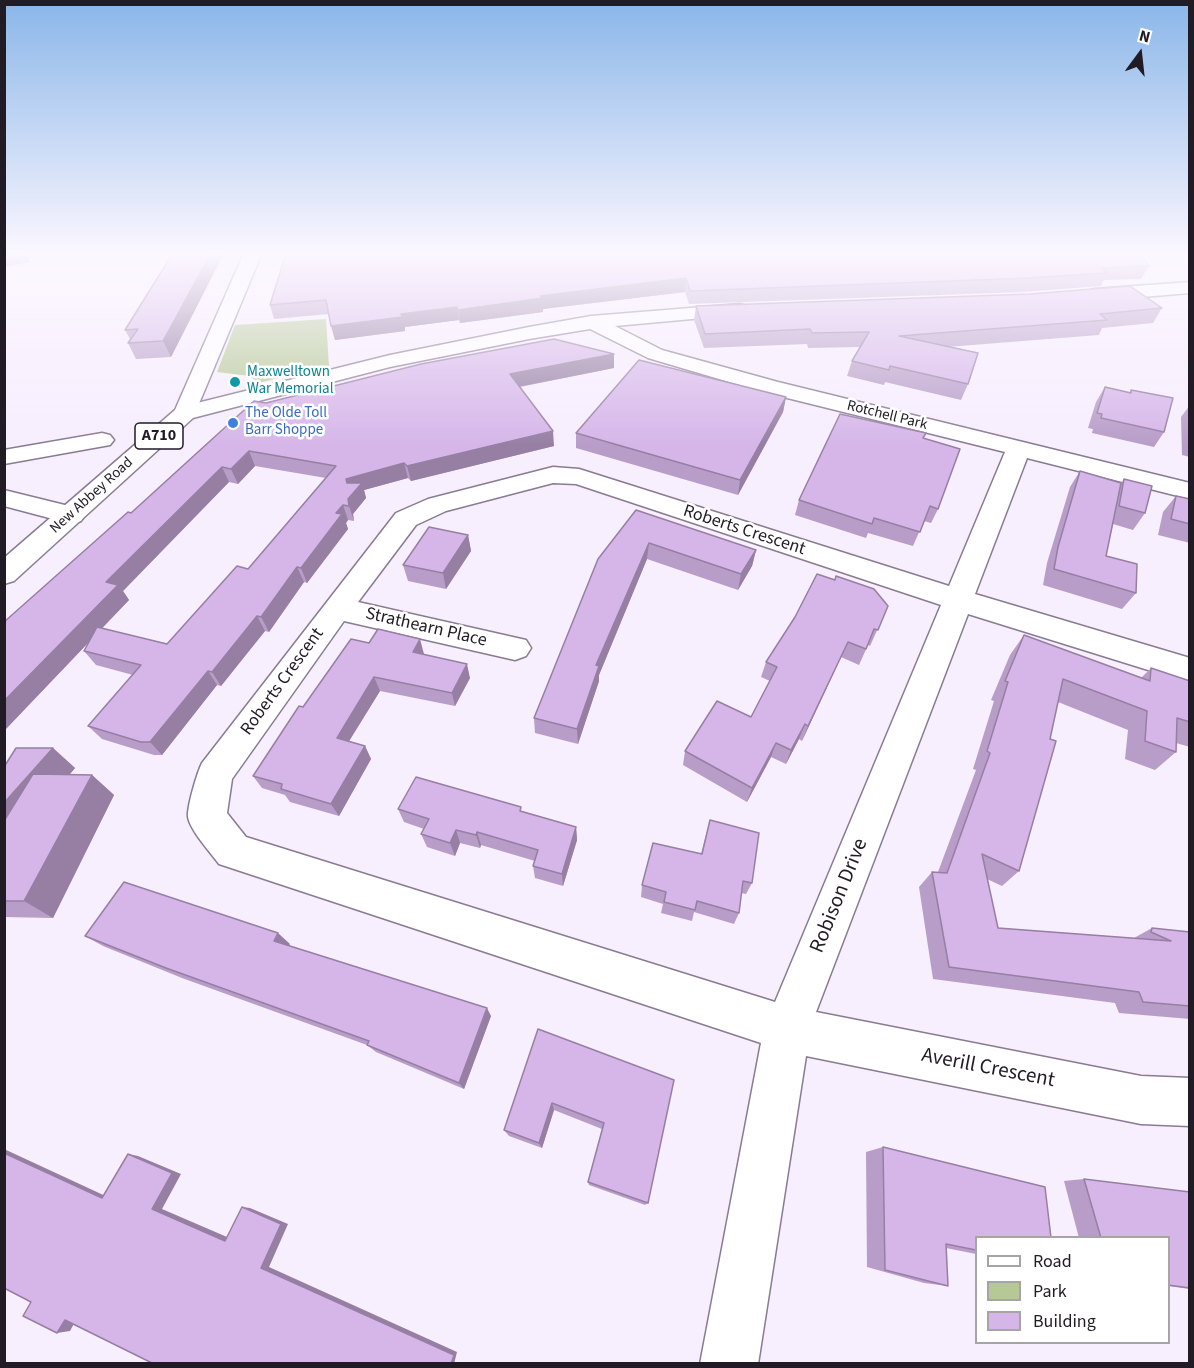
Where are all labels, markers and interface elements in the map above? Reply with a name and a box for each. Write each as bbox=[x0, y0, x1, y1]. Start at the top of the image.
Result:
north arrow bbox=[1110, 24, 1170, 84]
text: N bbox=[1137, 25, 1153, 49]
place label: Maxwelltown War Memorial bbox=[247, 364, 334, 399]
marker: Maxwelltown War Memorial bbox=[228, 375, 242, 389]
street label: Rotchell Park bbox=[845, 397, 929, 435]
place label: The Olde Toll Barr Shoppe bbox=[245, 405, 327, 440]
marker: The Olde Toll Barr Shoppe bbox=[226, 416, 240, 430]
road number: A710 bbox=[135, 423, 183, 449]
street label: New Abbey Road bbox=[47, 454, 137, 538]
street label: Roberts Crescent bbox=[680, 501, 808, 561]
street label: Strathearn Place bbox=[363, 604, 489, 652]
street label: Roberts Crescent bbox=[237, 624, 329, 740]
street label: Robison Drive bbox=[806, 835, 874, 957]
street label: Averill Crescent bbox=[919, 1044, 1057, 1094]
legend bbox=[975, 1236, 1170, 1344]
text: Road bbox=[1033, 1249, 1072, 1274]
text: Park bbox=[1033, 1279, 1067, 1304]
text: Building bbox=[1033, 1309, 1096, 1334]

